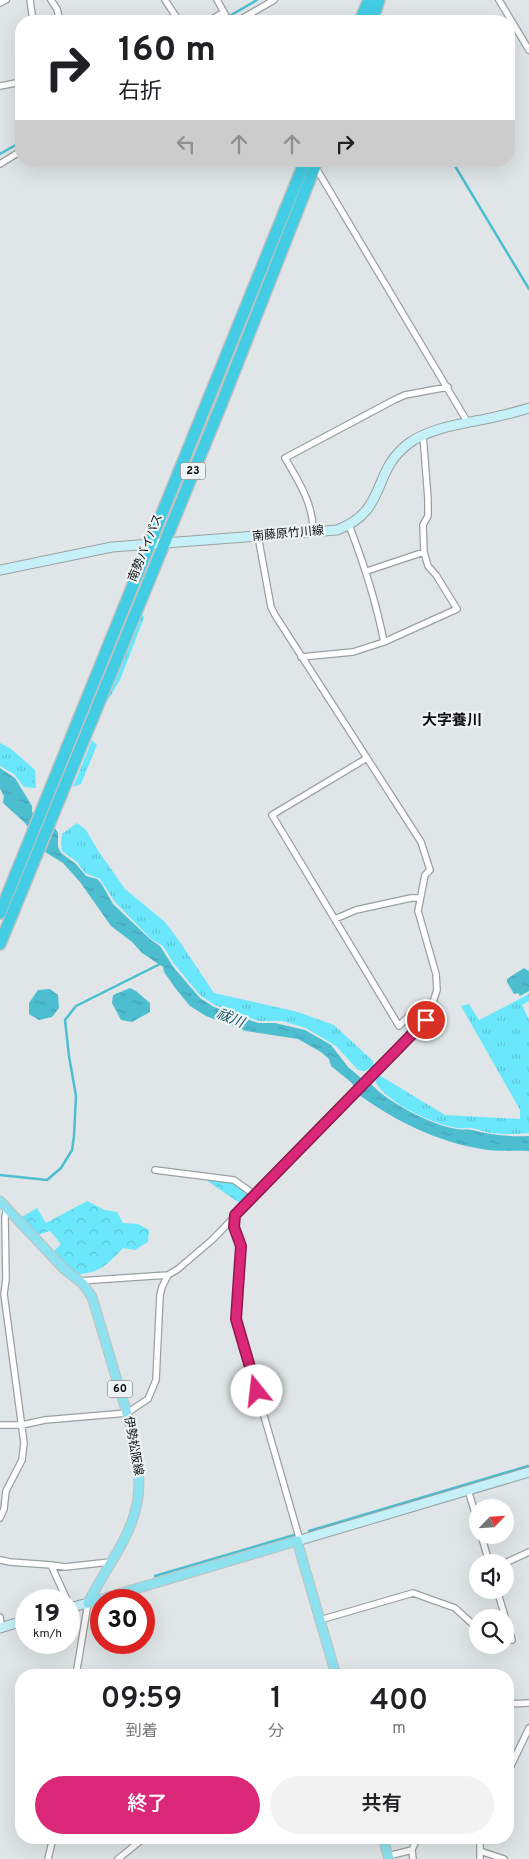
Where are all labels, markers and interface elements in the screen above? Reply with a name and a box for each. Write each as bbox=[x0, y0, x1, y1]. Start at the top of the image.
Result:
text: 160 m bbox=[118, 29, 216, 73]
icon: right bbox=[35, 35, 100, 100]
text: 右折 bbox=[118, 79, 162, 106]
icon: left bbox=[172, 130, 200, 158]
icon: ahead bbox=[225, 130, 253, 158]
icon: ahead bbox=[278, 130, 306, 158]
icon: right bbox=[331, 130, 359, 158]
road number: 23 bbox=[180, 462, 206, 480]
street label: 南勢バイパス bbox=[125, 512, 167, 584]
street label: 南藤原竹川線 bbox=[251, 523, 325, 545]
district label: 大字養川 bbox=[422, 712, 482, 731]
pin bbox=[405, 999, 447, 1041]
water label: 祓川 bbox=[214, 1006, 248, 1033]
icon: arrive bbox=[412, 1006, 440, 1034]
position arrow bbox=[230, 1364, 282, 1416]
road number: 60 bbox=[108, 1380, 132, 1398]
street label: 伊勢松阪線 bbox=[120, 1415, 146, 1477]
north arrow bbox=[469, 1499, 514, 1544]
map controls bbox=[469, 1499, 514, 1654]
button: sound bbox=[469, 1554, 514, 1599]
speed limit sign: 30 bbox=[90, 1589, 155, 1654]
text: 19 bbox=[35, 1599, 60, 1631]
button: search bbox=[469, 1609, 514, 1654]
text: km/h bbox=[33, 1626, 62, 1642]
text: 09:59 bbox=[101, 1681, 182, 1718]
text: 1 bbox=[270, 1681, 282, 1718]
text: 400 bbox=[370, 1683, 428, 1720]
text: m bbox=[392, 1719, 406, 1739]
text: 到着 bbox=[126, 1722, 158, 1742]
text: 分 bbox=[268, 1722, 284, 1742]
button: 終了 bbox=[35, 1776, 260, 1834]
button: 共有 bbox=[270, 1776, 494, 1834]

